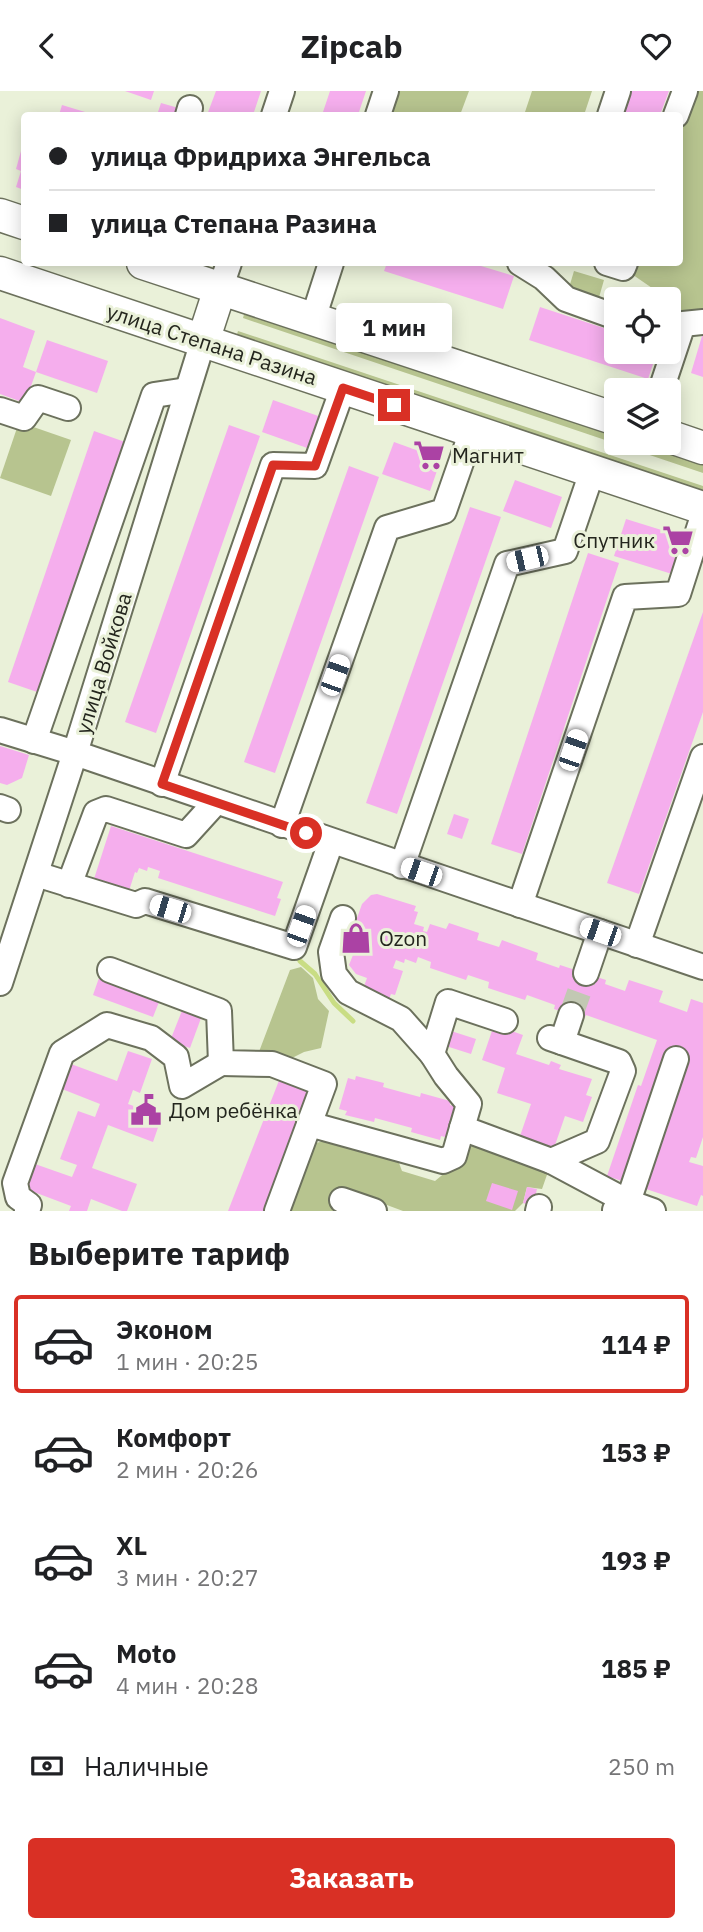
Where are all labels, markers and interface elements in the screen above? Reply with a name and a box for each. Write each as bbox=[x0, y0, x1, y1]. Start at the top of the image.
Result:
text: Zipcab bbox=[300, 25, 403, 67]
icon: back bbox=[28, 27, 66, 65]
icon: heart bbox=[637, 27, 675, 65]
text: улица Фридриха Энгельса bbox=[91, 139, 431, 173]
text: улица Степана Разина bbox=[91, 206, 377, 240]
map controls bbox=[604, 287, 681, 455]
button: locate bbox=[604, 287, 681, 364]
street label: улица Степана Разина bbox=[103, 297, 321, 391]
callout: 1 мин bbox=[336, 303, 452, 353]
text: 1 мин bbox=[362, 312, 426, 342]
button: layers bbox=[604, 378, 681, 455]
route end bbox=[378, 389, 410, 421]
supermarket icon: Магнит bbox=[412, 438, 446, 472]
place label: Магнит bbox=[452, 441, 524, 469]
supermarket icon: Спутник bbox=[661, 523, 695, 557]
place label: Спутник bbox=[573, 526, 655, 554]
car bbox=[505, 544, 550, 574]
street label: улица Войкова bbox=[68, 589, 138, 737]
car bbox=[318, 652, 353, 698]
car bbox=[557, 727, 590, 773]
route start bbox=[290, 817, 322, 849]
car bbox=[398, 855, 445, 889]
car bbox=[147, 893, 194, 925]
car bbox=[284, 903, 319, 949]
car bbox=[577, 915, 624, 949]
shop icon: Ozon bbox=[339, 921, 373, 955]
place label: Ozon bbox=[379, 924, 427, 952]
public building icon: Дом ребёнка bbox=[129, 1093, 163, 1127]
place label: Дом ребёнка bbox=[169, 1096, 298, 1124]
text: Выберите тариф bbox=[28, 1232, 290, 1274]
text: Эконом bbox=[116, 1312, 213, 1346]
icon: car bbox=[32, 1313, 95, 1376]
text: 114 ₽ bbox=[601, 1327, 671, 1361]
text: 1 мин · 20:25 bbox=[116, 1346, 259, 1376]
text: Комфорт bbox=[116, 1420, 231, 1454]
icon: car bbox=[32, 1421, 95, 1484]
text: 153 ₽ bbox=[601, 1435, 671, 1469]
text: 2 мин · 20:26 bbox=[116, 1454, 259, 1484]
text: XL bbox=[116, 1528, 147, 1562]
icon: car bbox=[32, 1529, 95, 1592]
text: 193 ₽ bbox=[601, 1543, 671, 1577]
text: 3 мин · 20:27 bbox=[116, 1562, 259, 1592]
text: Moto bbox=[116, 1636, 176, 1670]
icon: car bbox=[32, 1637, 95, 1700]
text: 185 ₽ bbox=[601, 1651, 671, 1685]
text: 4 мин · 20:28 bbox=[116, 1670, 259, 1700]
icon: cash bbox=[28, 1747, 66, 1785]
text: Наличные bbox=[84, 1749, 209, 1783]
text: 250 m bbox=[608, 1751, 675, 1781]
button: Заказать bbox=[28, 1838, 675, 1918]

